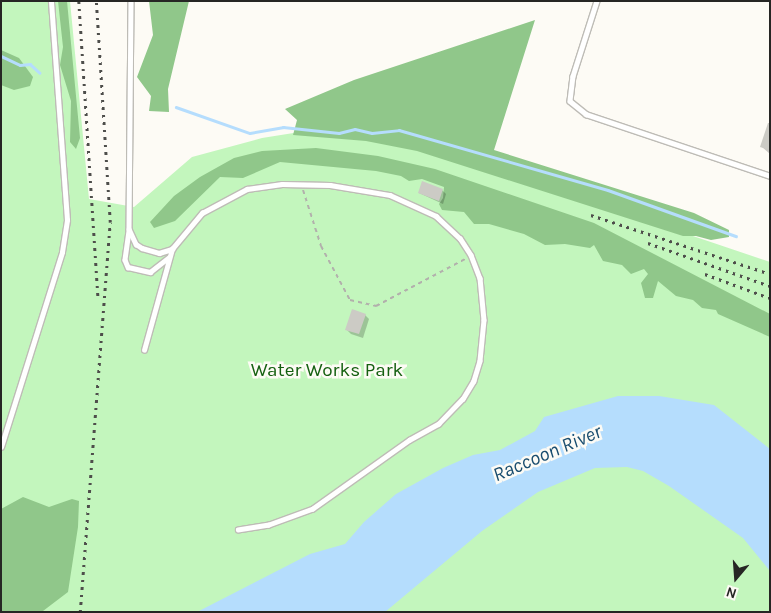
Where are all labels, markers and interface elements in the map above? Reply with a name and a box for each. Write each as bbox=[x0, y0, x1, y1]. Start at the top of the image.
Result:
park label: Water Works Park bbox=[251, 360, 403, 382]
water label: Raccoon River bbox=[489, 419, 605, 487]
north arrow bbox=[711, 553, 761, 603]
text: N bbox=[724, 583, 739, 602]

